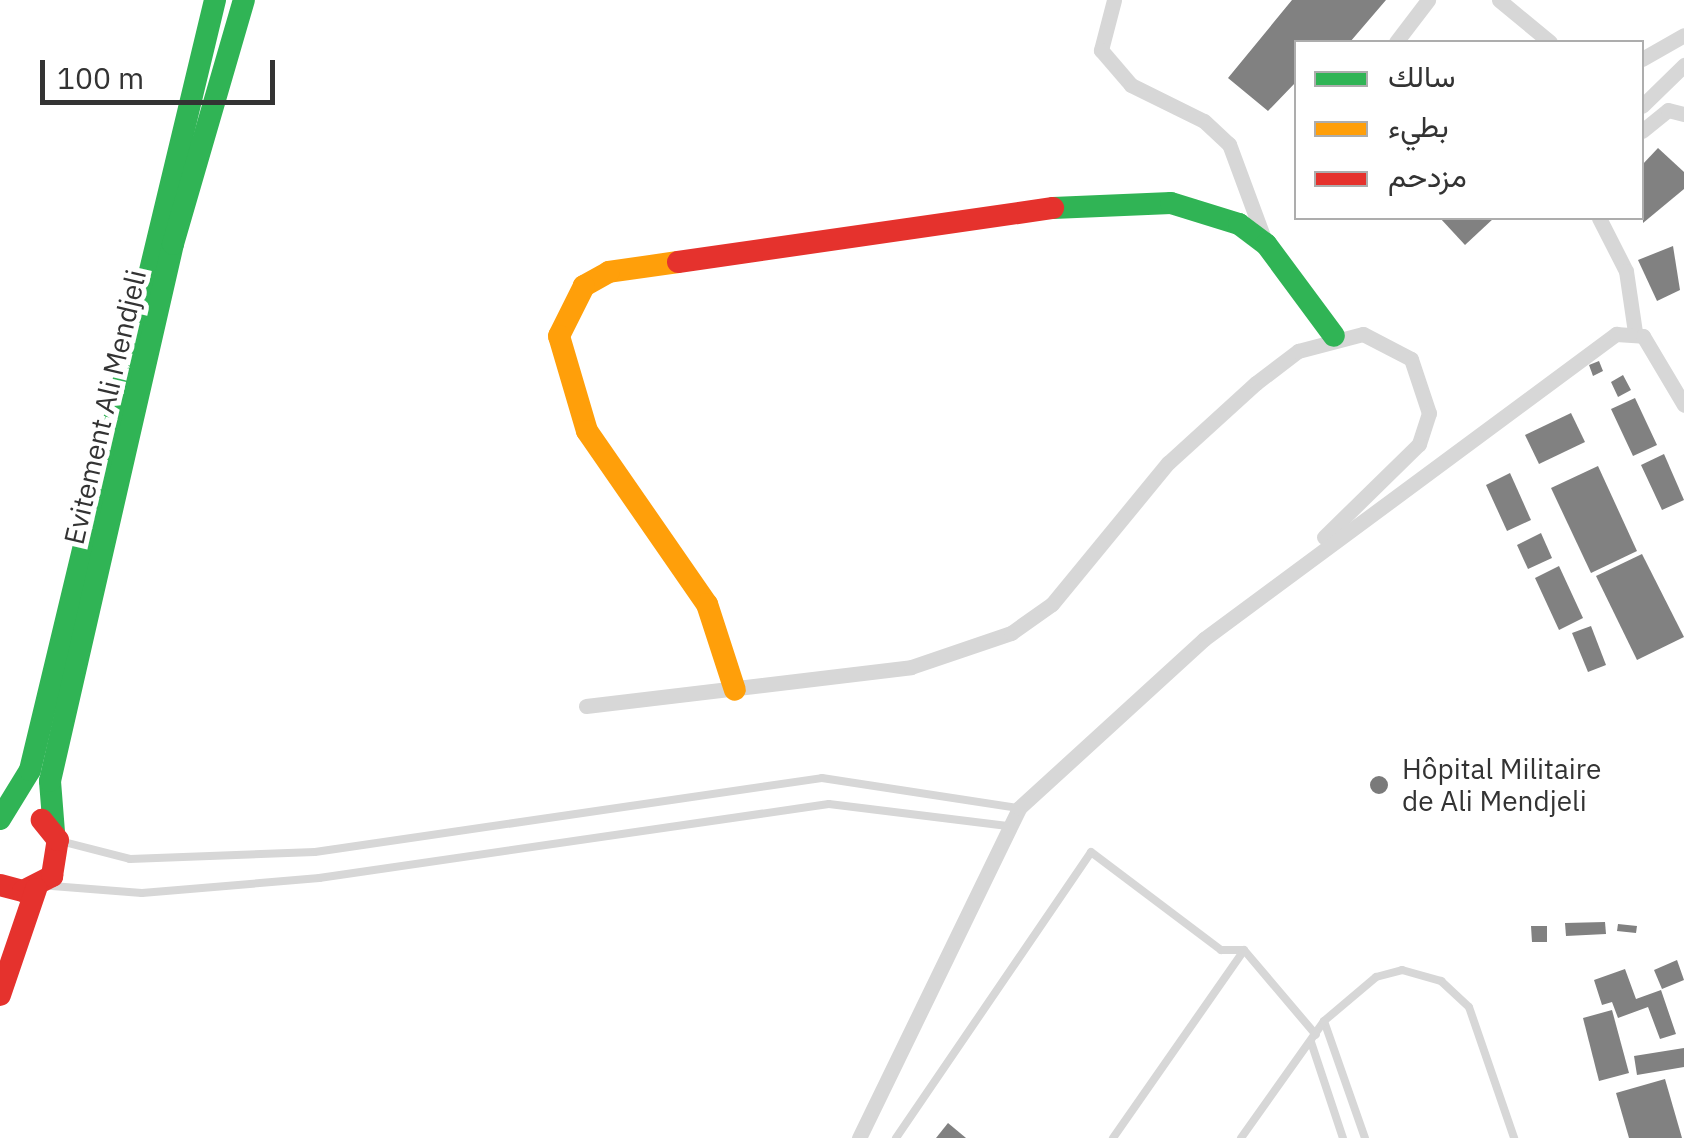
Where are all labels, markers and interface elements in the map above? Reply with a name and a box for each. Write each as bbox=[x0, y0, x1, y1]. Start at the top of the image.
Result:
scale bar bbox=[45, 40, 280, 102]
legend bbox=[1294, 40, 1644, 220]
text: سالك bbox=[1388, 56, 1455, 95]
text: 100 m bbox=[57, 58, 144, 97]
text: بطيء bbox=[1388, 106, 1449, 145]
text: مزدحم bbox=[1388, 156, 1467, 195]
street label: Evitement Ali Mendjeli bbox=[57, 266, 153, 548]
place label: Hôpital Militaire de Ali Mendjeli bbox=[1402, 752, 1601, 818]
marker: Hôpital Militaire de Ali Mendjeli bbox=[1366, 772, 1392, 798]

